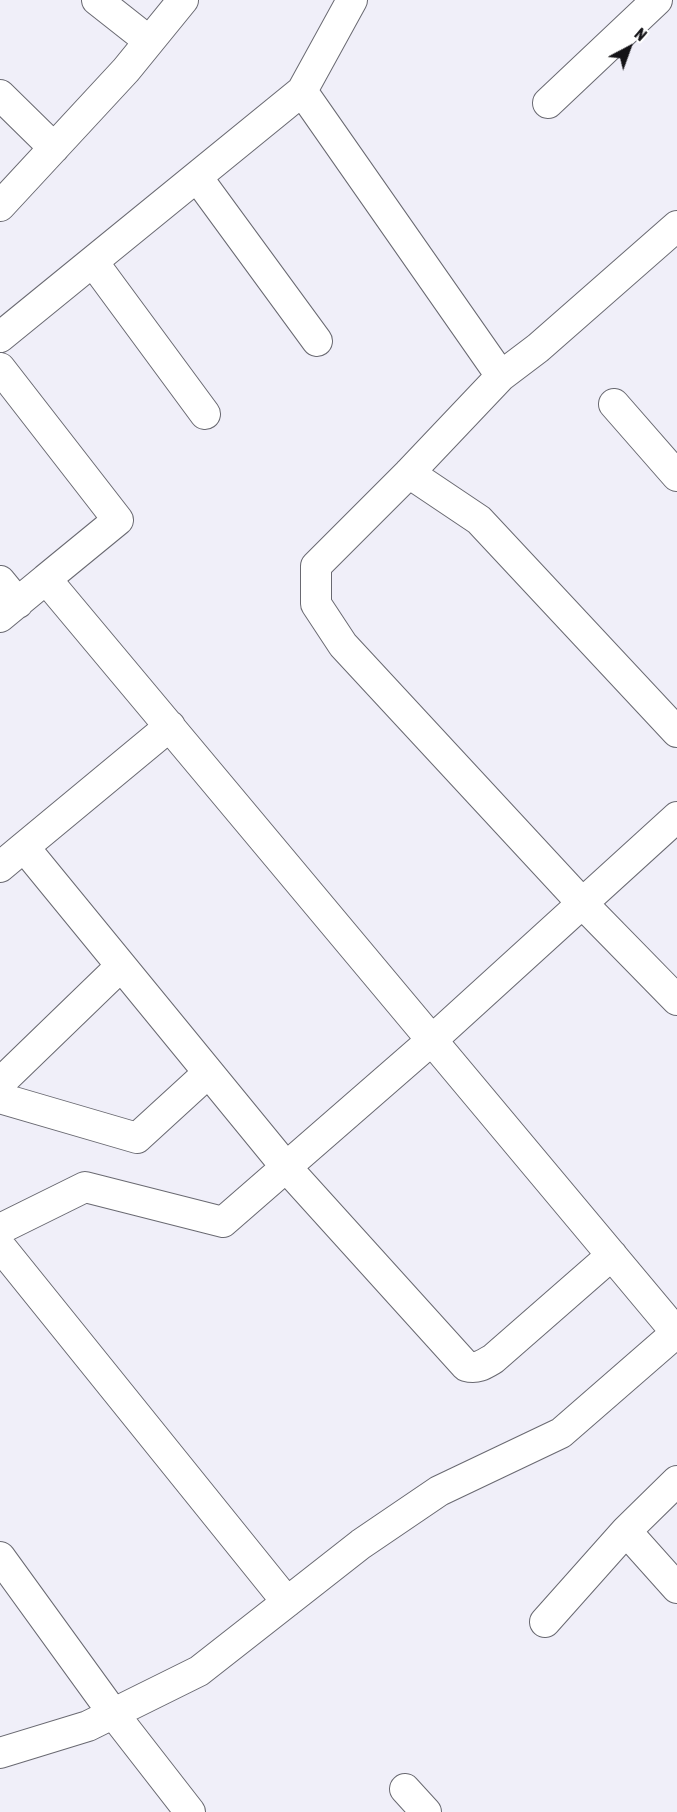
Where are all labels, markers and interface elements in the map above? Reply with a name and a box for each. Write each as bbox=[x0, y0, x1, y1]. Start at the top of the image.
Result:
north arrow bbox=[599, 18, 659, 78]
text: N bbox=[631, 25, 650, 44]

